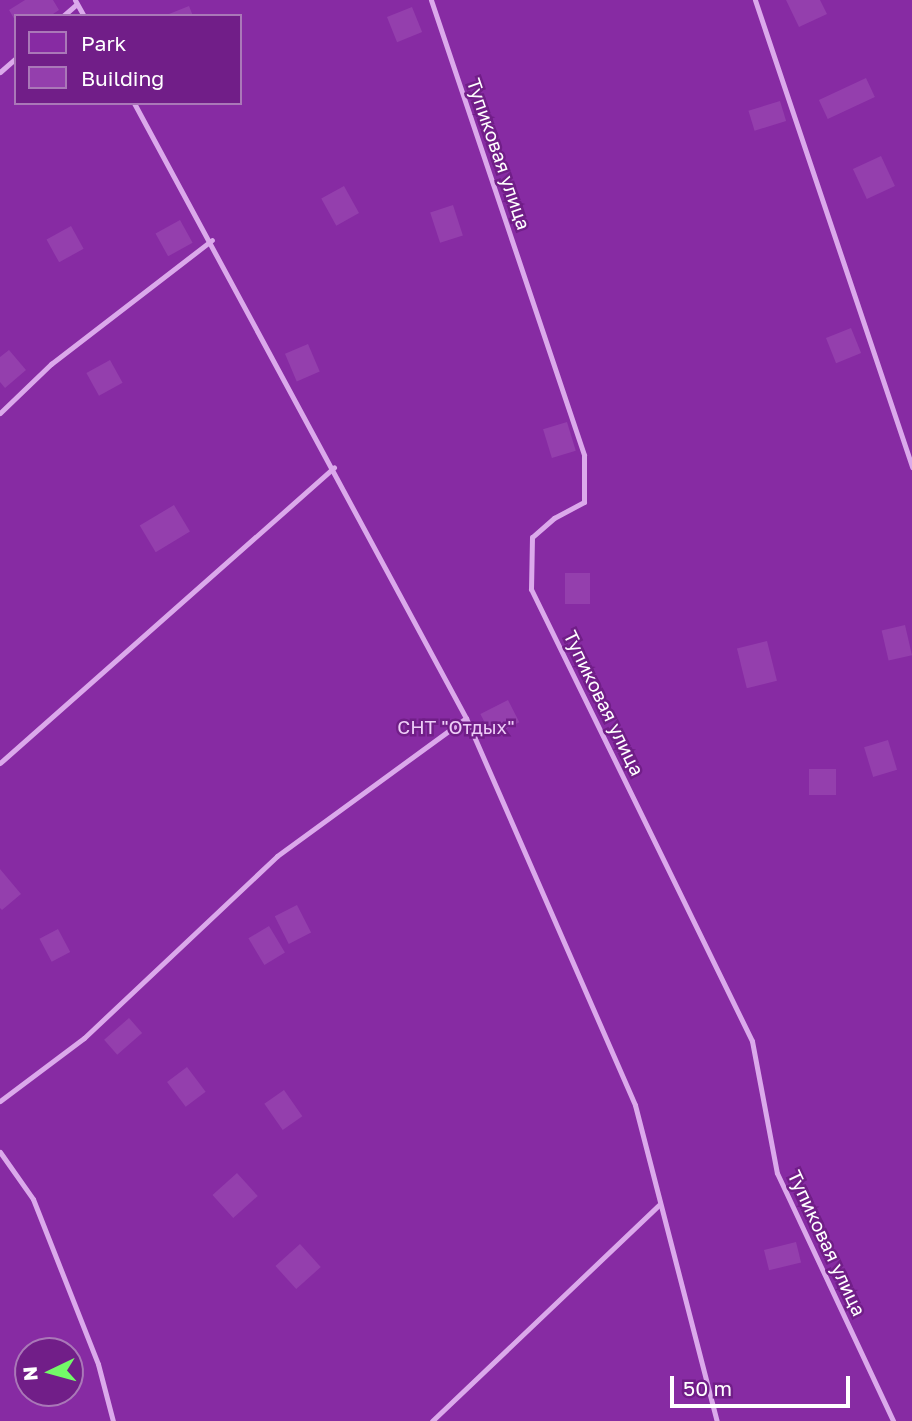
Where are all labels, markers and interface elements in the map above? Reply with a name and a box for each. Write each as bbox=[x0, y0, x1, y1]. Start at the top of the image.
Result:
legend bbox=[14, 14, 242, 105]
text: Park bbox=[81, 30, 126, 56]
text: Building bbox=[81, 65, 164, 91]
street label: Тупиковая улица bbox=[462, 75, 536, 233]
street label: Тупиковая улица bbox=[559, 627, 649, 779]
park label: СНТ "Отдых" bbox=[397, 716, 515, 738]
street label: Тупиковая улица bbox=[783, 1166, 871, 1320]
north arrow bbox=[14, 1337, 84, 1407]
scale bar bbox=[674, 1362, 854, 1406]
text: N bbox=[17, 1366, 42, 1382]
text: 50 m bbox=[683, 1375, 732, 1401]

